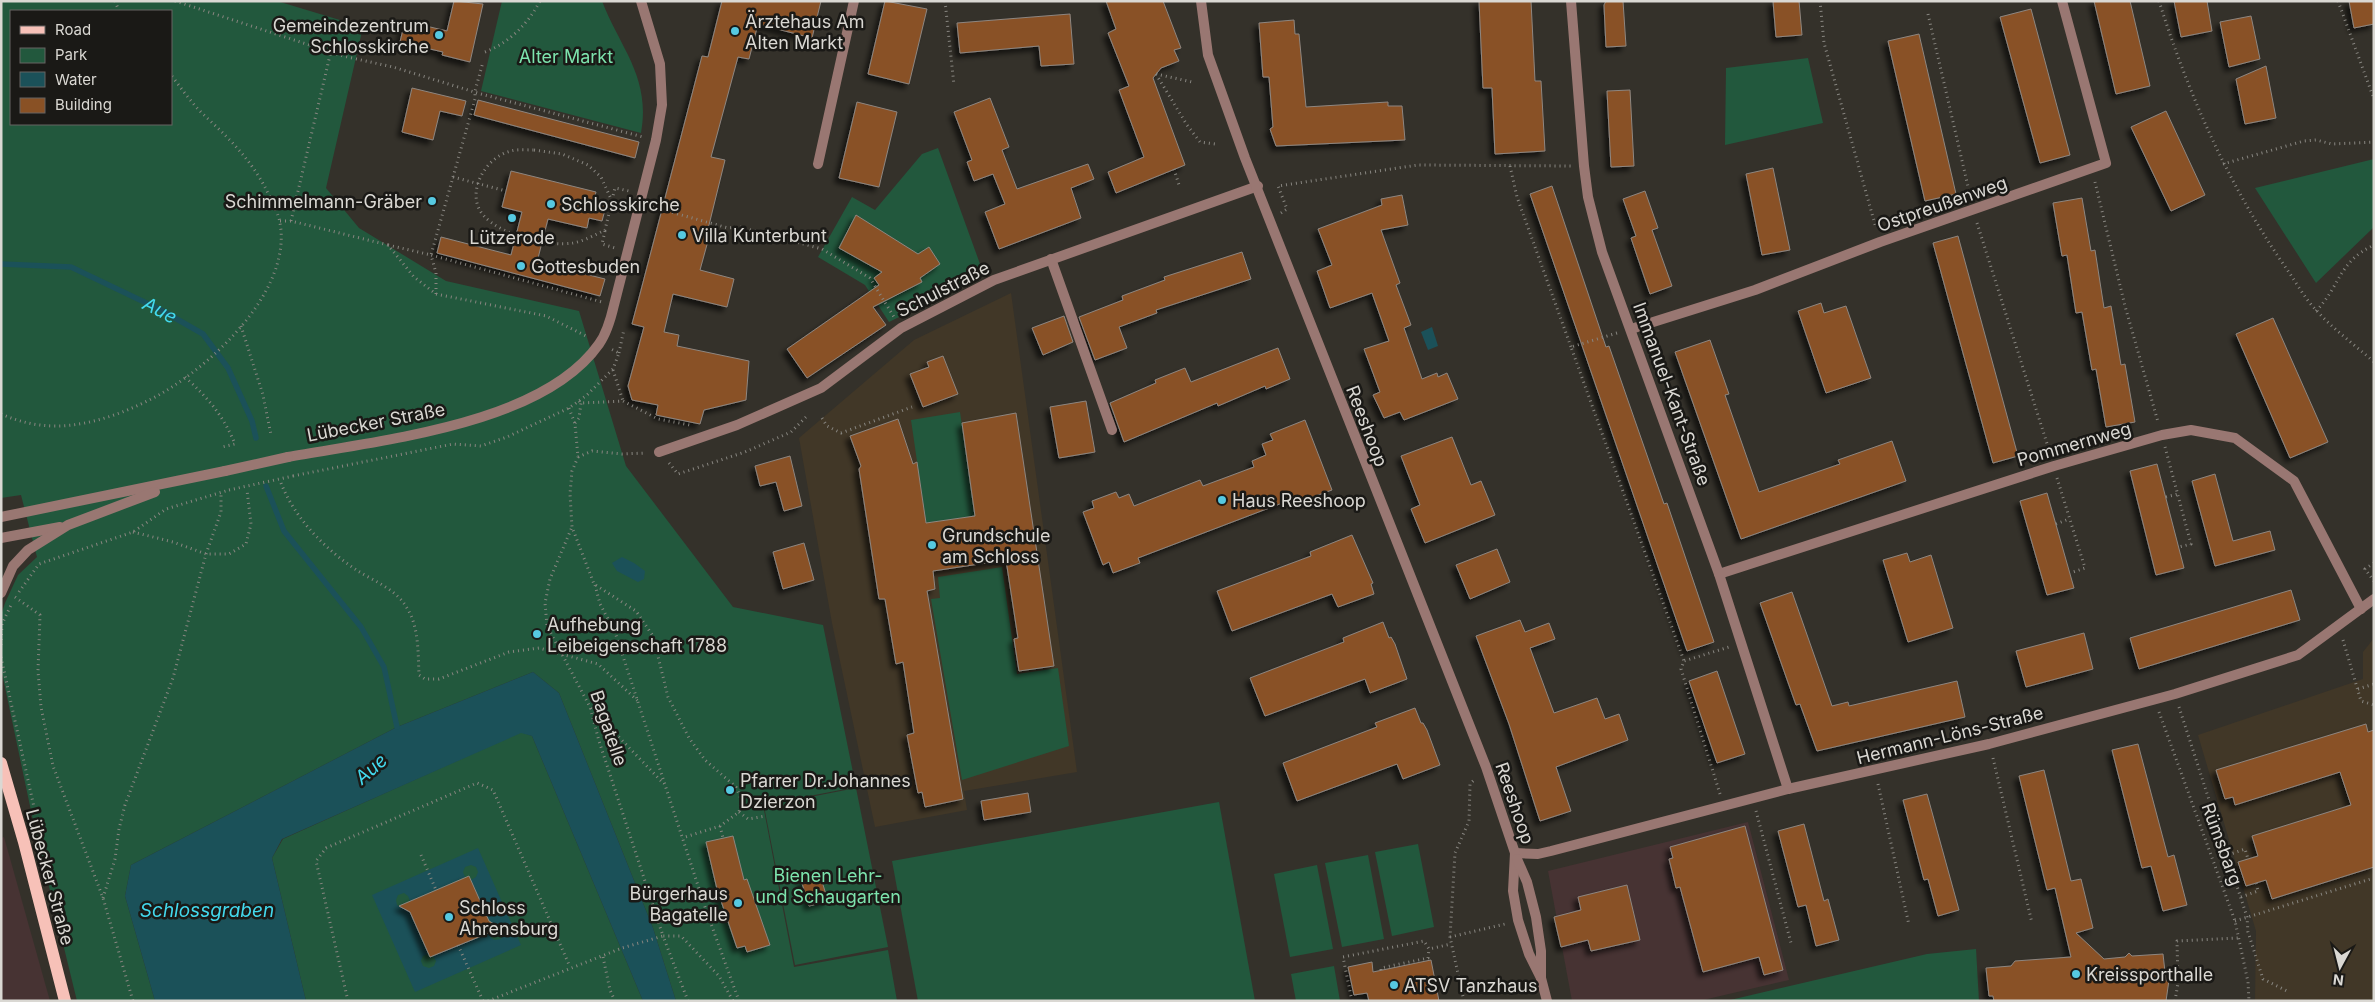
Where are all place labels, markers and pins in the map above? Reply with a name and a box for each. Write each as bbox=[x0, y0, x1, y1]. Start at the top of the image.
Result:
place label: Ärztehaus Am Alten Markt bbox=[745, 10, 865, 53]
place label: Gemeindezentrum Schlosskirche bbox=[273, 15, 429, 57]
marker: Ärztehaus Am Alten Markt bbox=[729, 25, 741, 37]
marker: Gemeindezentrum Schlosskirche bbox=[433, 29, 445, 41]
place label: Schimmelmann-Gräber bbox=[225, 191, 422, 212]
place label: Schlosskirche bbox=[561, 194, 680, 215]
marker: Schimmelmann-Gräber bbox=[426, 195, 438, 207]
marker: Schlosskirche bbox=[545, 198, 557, 210]
marker: Lützerode bbox=[506, 212, 518, 224]
place label: Villa Kunterbunt bbox=[692, 225, 827, 246]
place label: Lützerode bbox=[469, 227, 555, 248]
marker: Villa Kunterbunt bbox=[676, 229, 688, 241]
place label: Gottesbuden bbox=[531, 256, 640, 277]
marker: Gottesbuden bbox=[515, 260, 527, 272]
place label: Haus Reeshoop bbox=[1232, 490, 1366, 511]
marker: Haus Reeshoop bbox=[1216, 494, 1228, 506]
place label: Grundschule am Schloss bbox=[942, 525, 1050, 567]
marker: Grundschule am Schloss bbox=[926, 539, 938, 551]
place label: Aufhebung Leibeigenschaft 1788 bbox=[547, 614, 727, 656]
marker: Aufhebung Leibeigenschaft 1788 bbox=[531, 628, 543, 640]
place label: Pfarrer Dr.Johannes Dzierzon bbox=[740, 770, 911, 812]
marker: Pfarrer Dr.Johannes Dzierzon bbox=[724, 784, 736, 796]
place label: Bürgerhaus Bagatelle bbox=[630, 883, 728, 925]
place label: Schloss Ahrensburg bbox=[459, 897, 558, 939]
marker: Bürgerhaus Bagatelle bbox=[732, 897, 744, 909]
marker: Schloss Ahrensburg bbox=[443, 911, 455, 923]
place label: Kreissporthalle bbox=[2086, 964, 2213, 985]
marker: Kreissporthalle bbox=[2070, 968, 2082, 980]
place label: ATSV Tanzhaus bbox=[1404, 975, 1537, 996]
marker: ATSV Tanzhaus bbox=[1388, 979, 1400, 991]

